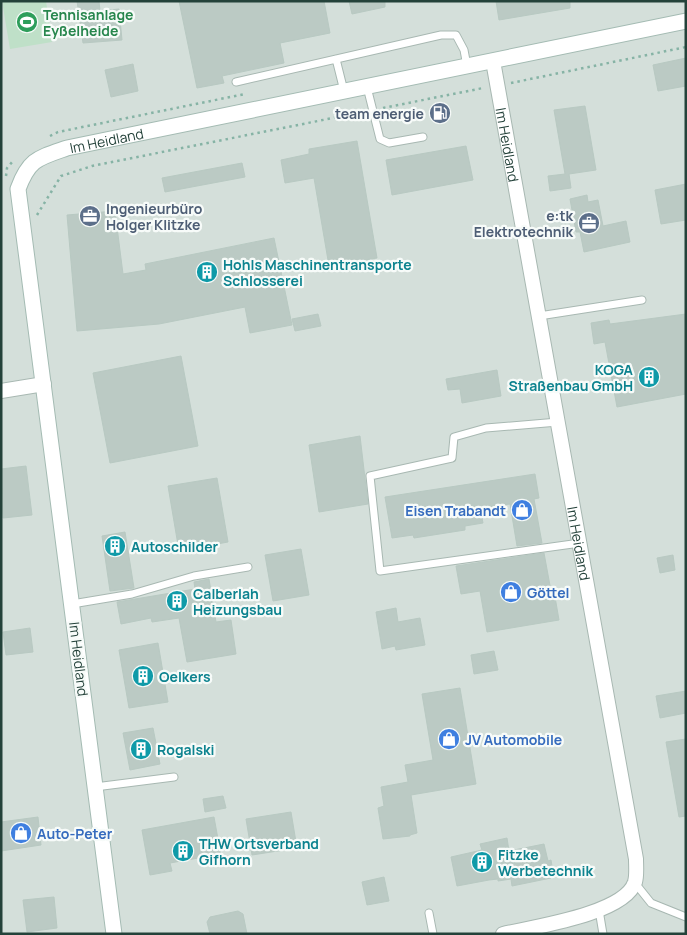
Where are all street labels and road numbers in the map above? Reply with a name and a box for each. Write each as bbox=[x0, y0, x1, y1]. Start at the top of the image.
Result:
street label: Im Heidland bbox=[492, 106, 524, 183]
street label: Im Heidland bbox=[68, 123, 145, 157]
street label: Im Heidland bbox=[563, 505, 595, 582]
street label: Im Heidland bbox=[65, 621, 93, 697]

